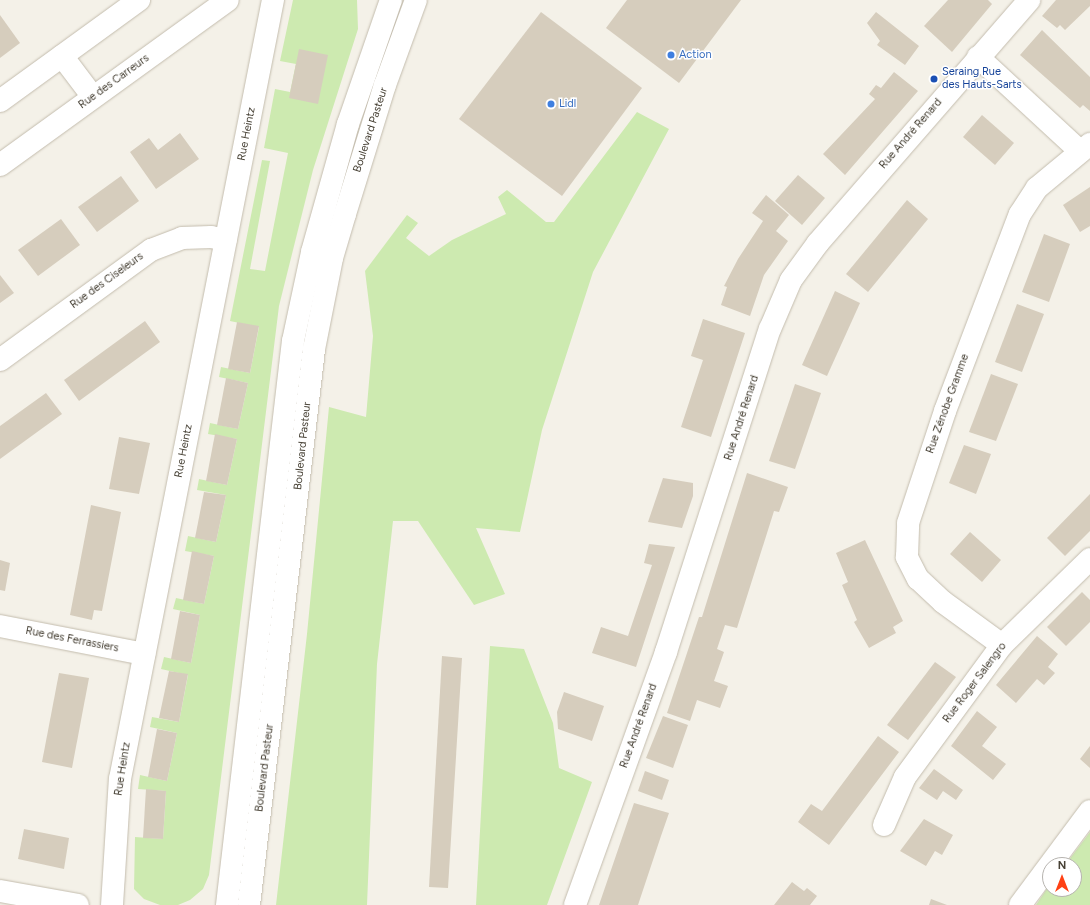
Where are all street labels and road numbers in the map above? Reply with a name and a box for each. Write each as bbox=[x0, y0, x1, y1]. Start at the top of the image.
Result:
street label: Rue des Carreurs bbox=[76, 52, 152, 112]
street label: Boulevard Pasteur bbox=[351, 86, 391, 174]
street label: Rue André Renard bbox=[877, 96, 945, 172]
street label: Rue Heintz bbox=[235, 106, 259, 162]
street label: Rue des Ciseleurs bbox=[68, 250, 146, 312]
street label: Rue Zénobe Gramme bbox=[924, 352, 972, 456]
street label: Rue André Renard bbox=[722, 374, 762, 462]
street label: Boulevard Pasteur bbox=[292, 401, 314, 491]
street label: Rue Heintz bbox=[172, 423, 196, 479]
street label: Rue des Ferrassiers bbox=[24, 624, 120, 656]
street label: Rue Roger Salengro bbox=[940, 640, 1010, 726]
street label: Rue André Renard bbox=[618, 682, 660, 770]
street label: Boulevard Pasteur bbox=[253, 723, 277, 813]
street label: Rue Heintz bbox=[112, 741, 134, 797]

